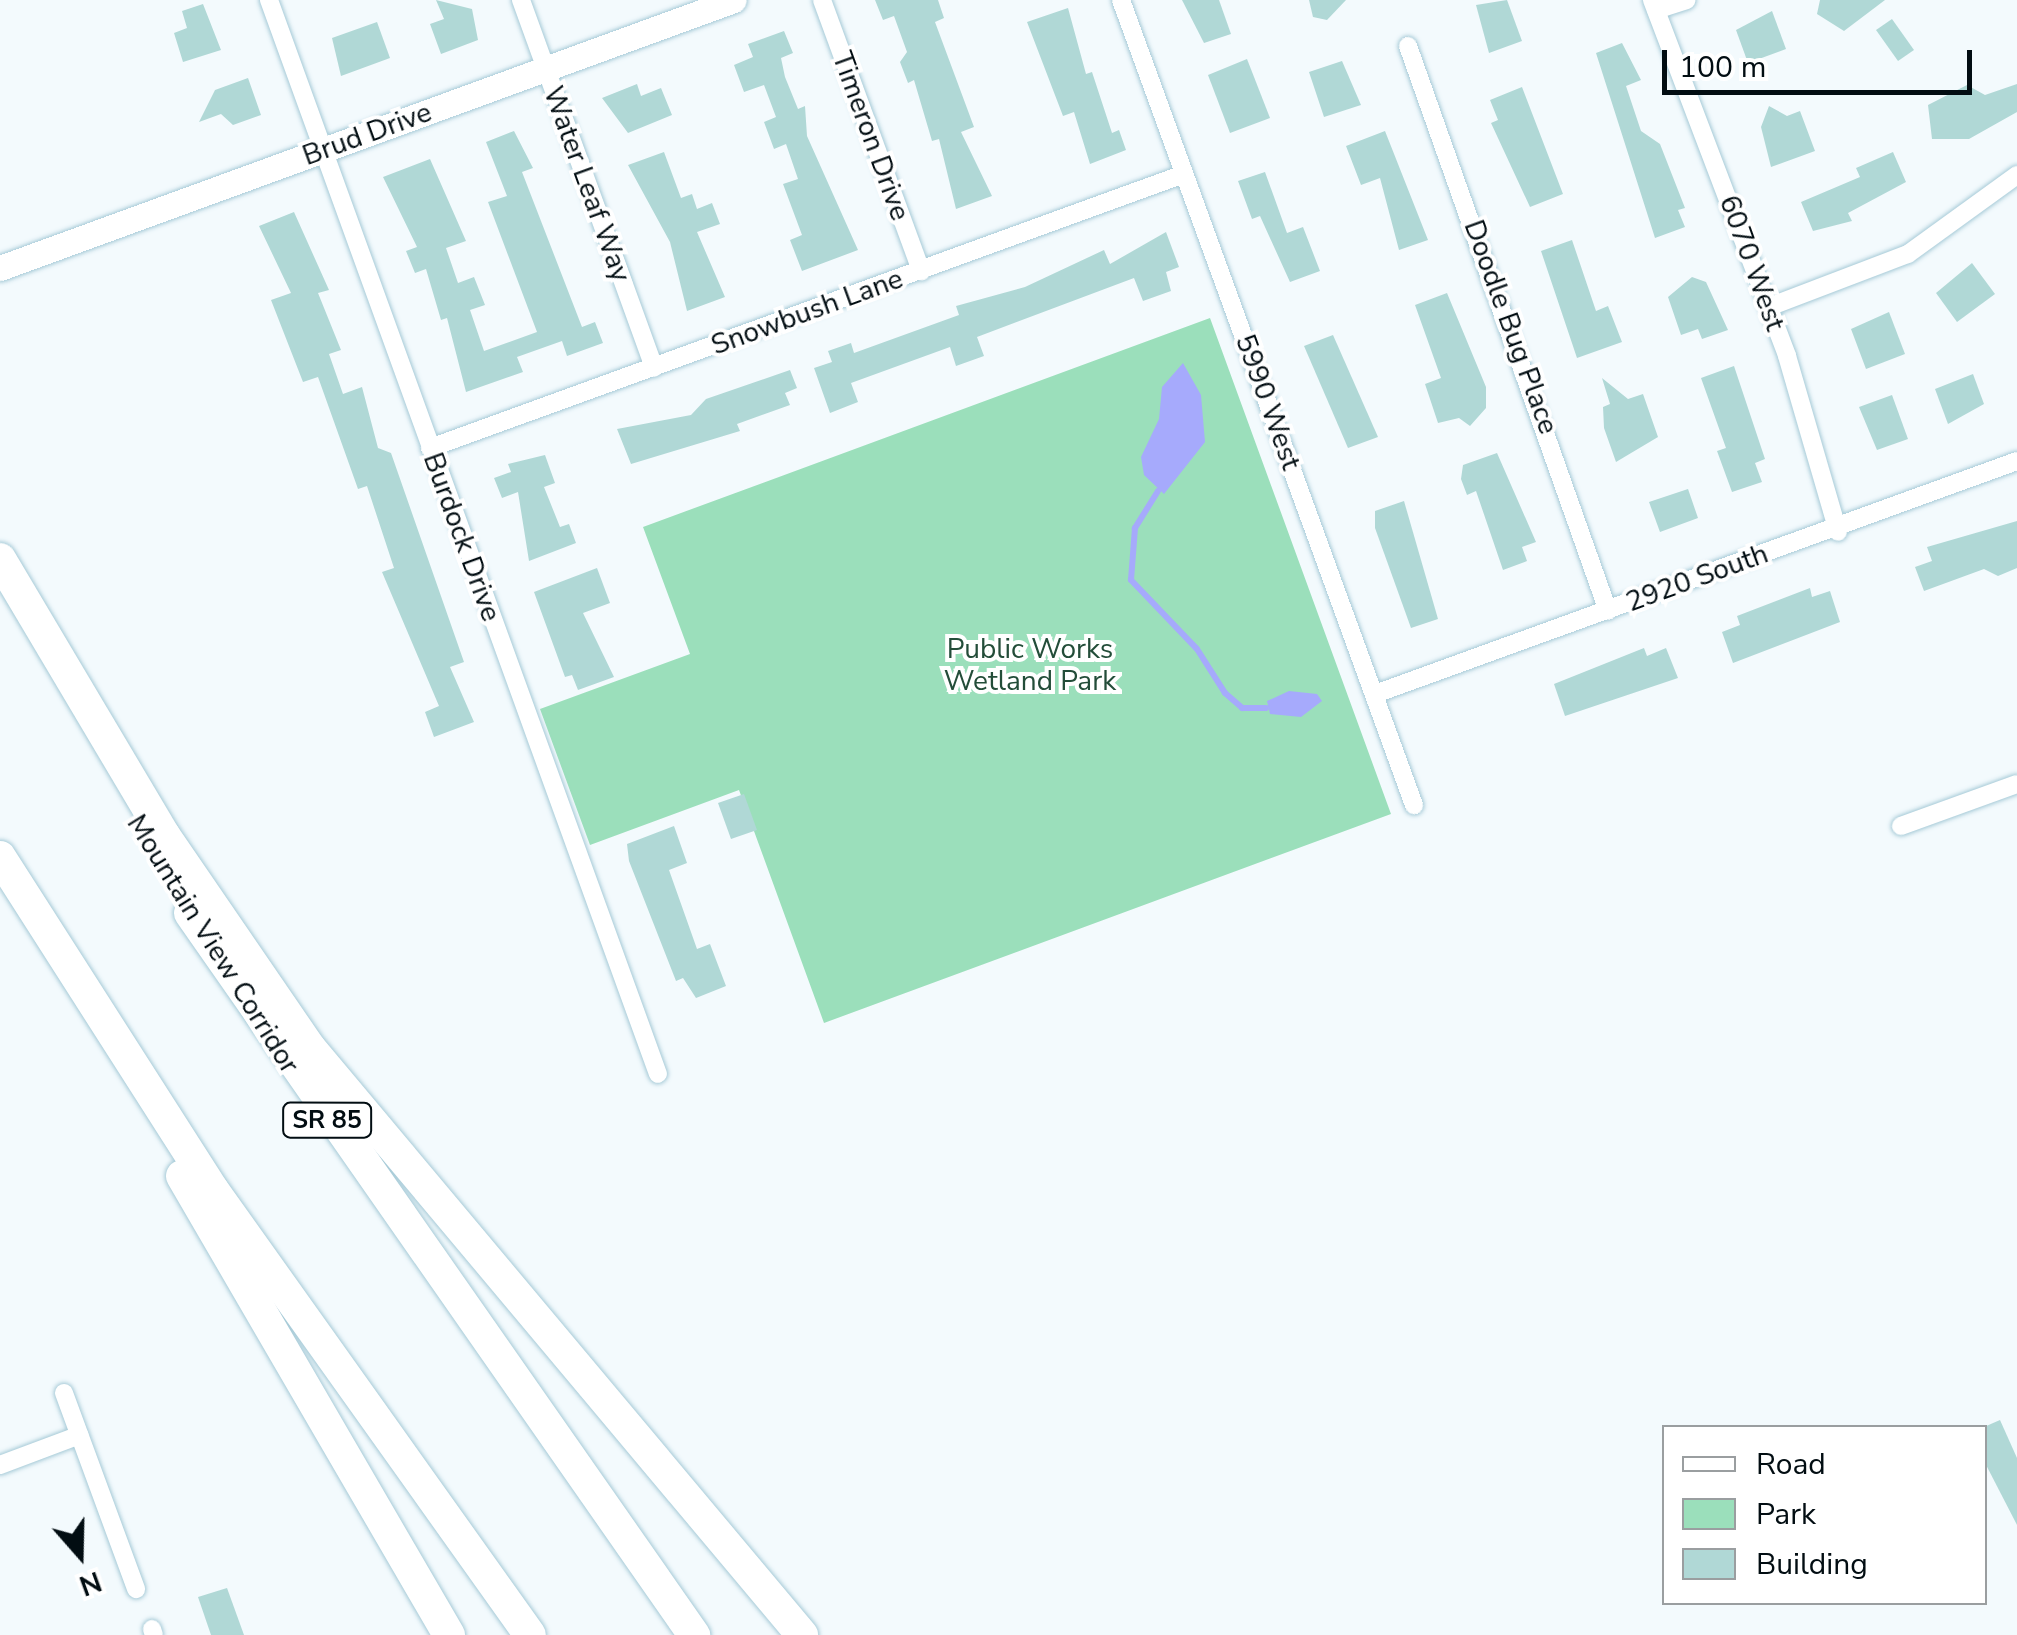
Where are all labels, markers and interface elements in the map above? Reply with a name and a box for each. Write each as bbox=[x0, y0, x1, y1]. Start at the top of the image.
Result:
scale bar bbox=[1667, 30, 1977, 92]
street label: Timeron Drive bbox=[825, 47, 917, 225]
text: 100 m bbox=[1679, 47, 1766, 88]
street label: Water Leaf Way bbox=[536, 82, 638, 286]
street label: Brud Drive bbox=[298, 95, 436, 173]
street label: 6070 West bbox=[1712, 191, 1792, 335]
street label: Doodle Bug Place bbox=[1457, 215, 1565, 439]
street label: Snowbush Lane bbox=[707, 262, 907, 362]
street label: 5990 West bbox=[1228, 330, 1308, 474]
street label: Burdock Drive bbox=[416, 448, 508, 626]
street label: 2920 South bbox=[1621, 537, 1773, 619]
park label: Public Works Wetland Park bbox=[944, 632, 1116, 698]
street label: Mountain View Corridor bbox=[120, 809, 306, 1079]
road number: SR 85 bbox=[282, 1100, 372, 1140]
legend bbox=[1662, 1425, 1987, 1605]
text: Road bbox=[1756, 1444, 1826, 1485]
text: Park bbox=[1756, 1494, 1816, 1535]
north arrow bbox=[30, 1505, 130, 1605]
text: Building bbox=[1756, 1544, 1868, 1585]
text: N bbox=[74, 1562, 107, 1605]

